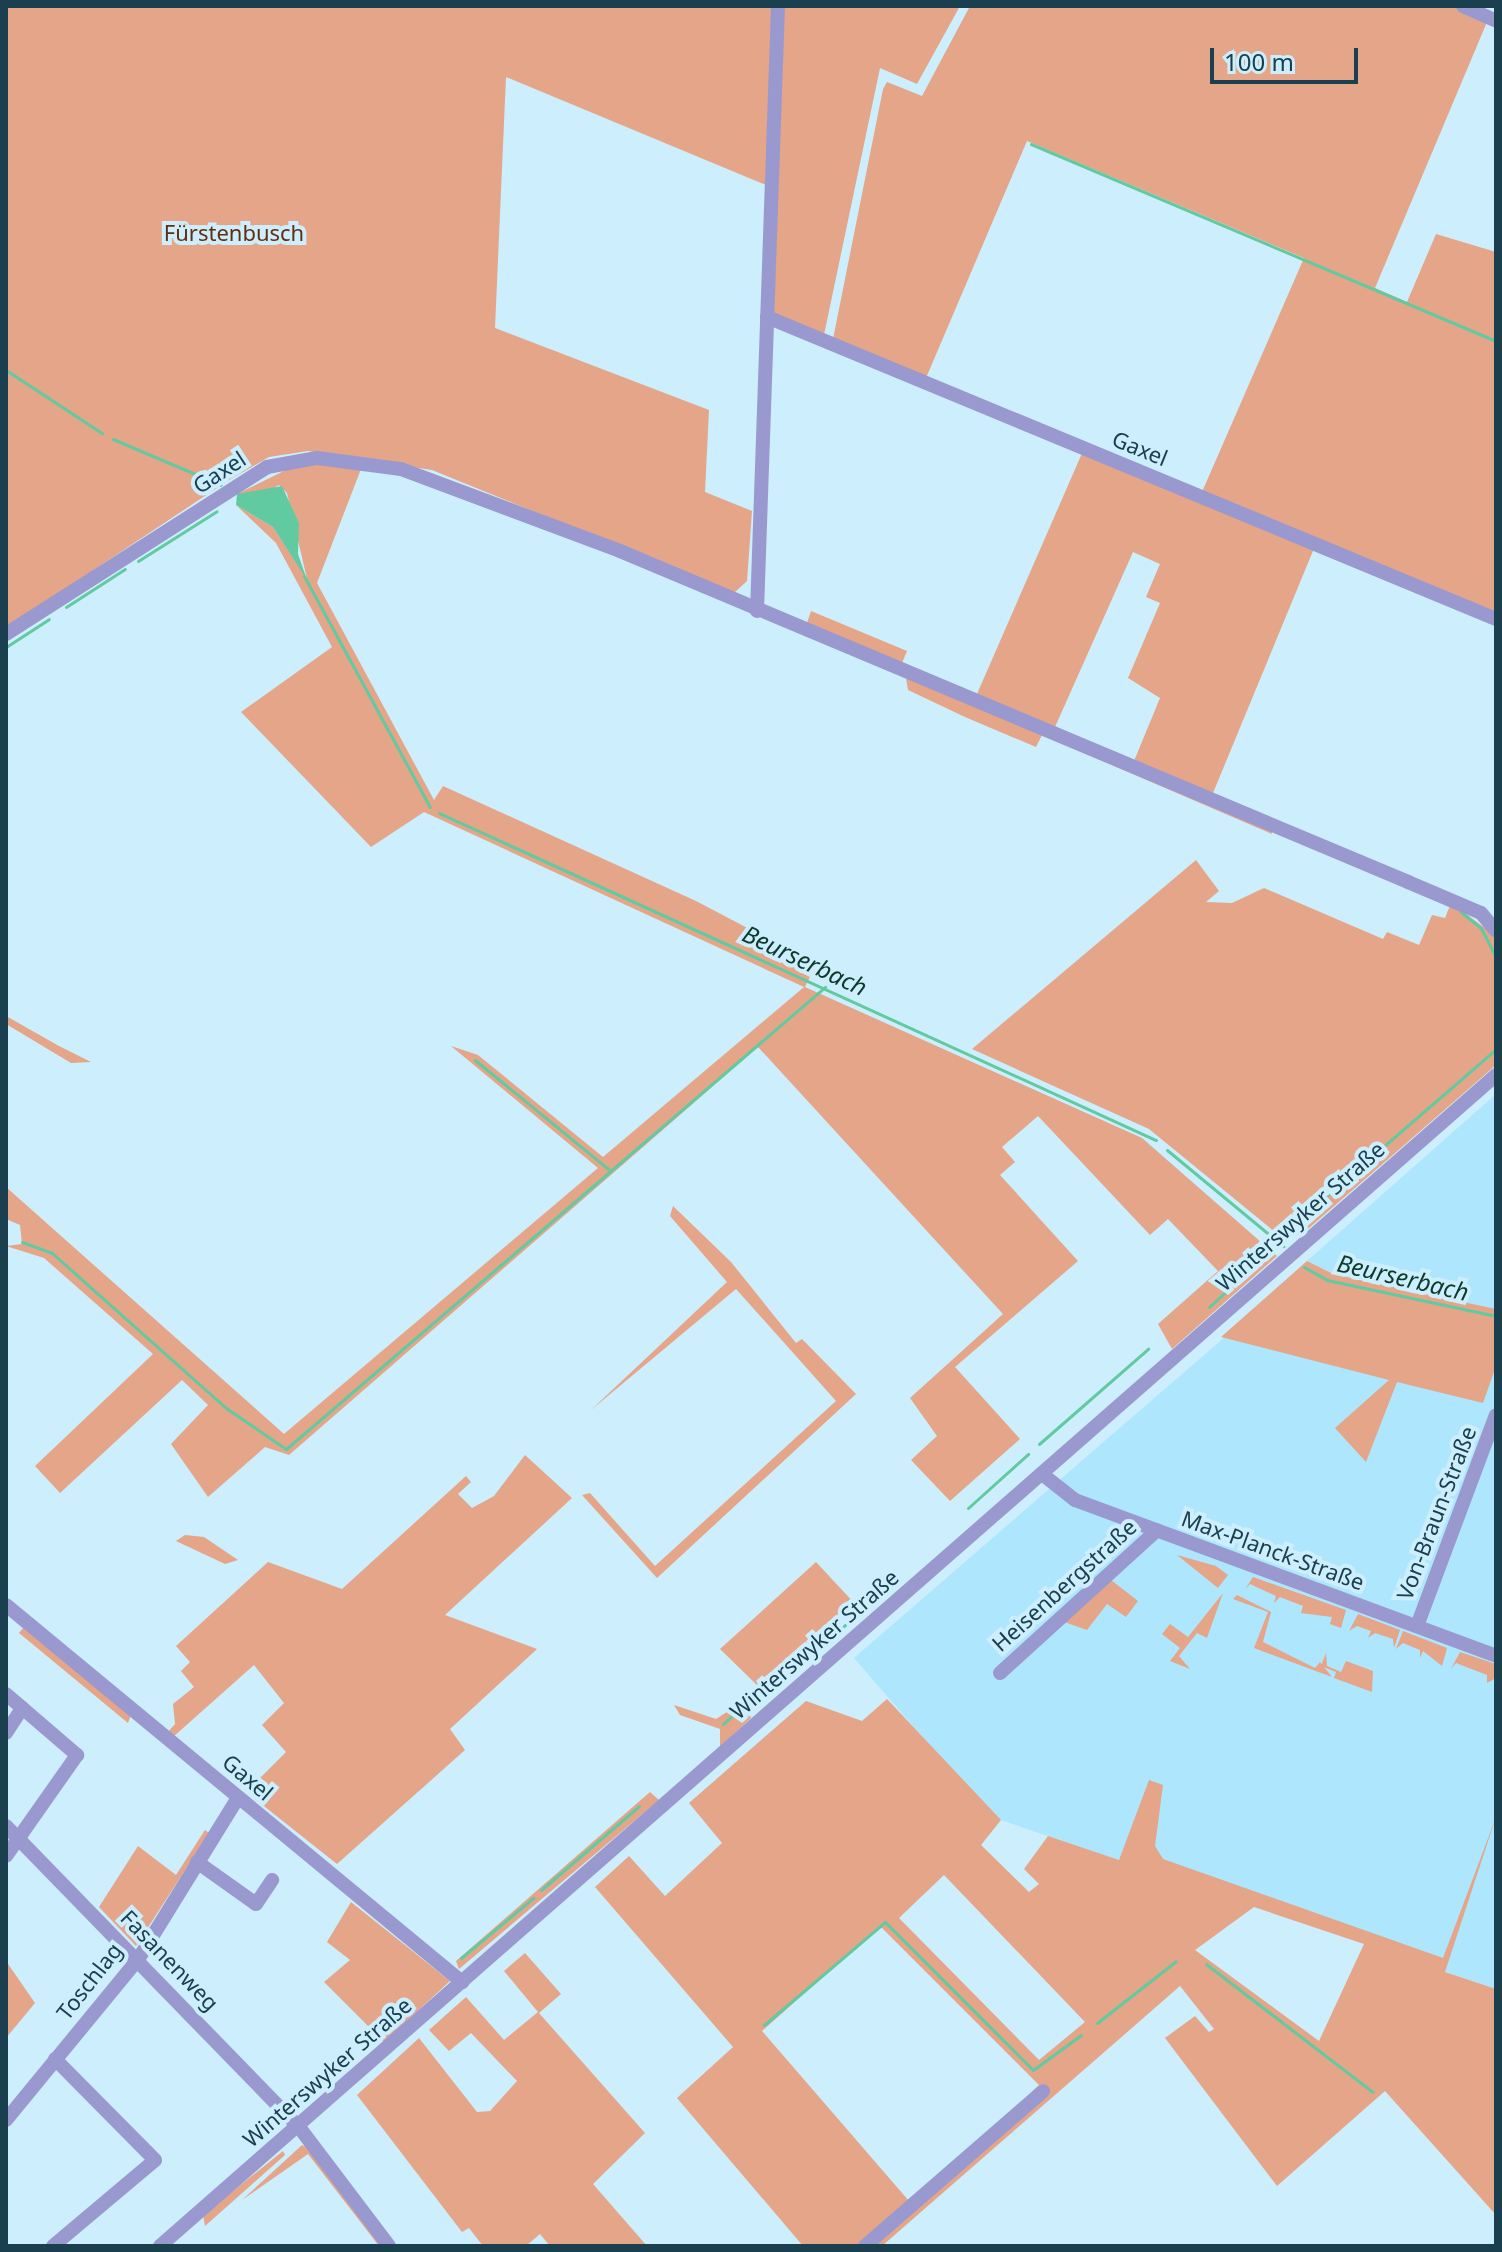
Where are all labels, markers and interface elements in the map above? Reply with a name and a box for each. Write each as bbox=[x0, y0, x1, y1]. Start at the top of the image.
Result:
scale bar bbox=[1214, 32, 1362, 82]
text: 100 m bbox=[1224, 45, 1294, 78]
park label: Fürstenbusch bbox=[164, 220, 304, 246]
street label: Gaxel bbox=[1108, 425, 1172, 471]
street label: Gaxel bbox=[188, 445, 250, 499]
water label: Beurserbach bbox=[738, 919, 872, 1001]
street label: Winterswyker Straße bbox=[1210, 1136, 1390, 1296]
water label: Beurserbach bbox=[1334, 1248, 1472, 1306]
street label: Von-Braun-Straße bbox=[1391, 1423, 1481, 1603]
street label: Max-Planck-Straße bbox=[1178, 1505, 1368, 1595]
street label: Heisenbergstraße bbox=[986, 1513, 1142, 1657]
street label: Winterswyker Straße bbox=[724, 1564, 904, 1724]
street label: Gaxel bbox=[217, 1748, 279, 1806]
street label: Fasanenweg bbox=[116, 1904, 224, 2016]
street label: Toschlag bbox=[51, 1937, 127, 2025]
street label: Winterswyker Straße bbox=[237, 1992, 417, 2152]

